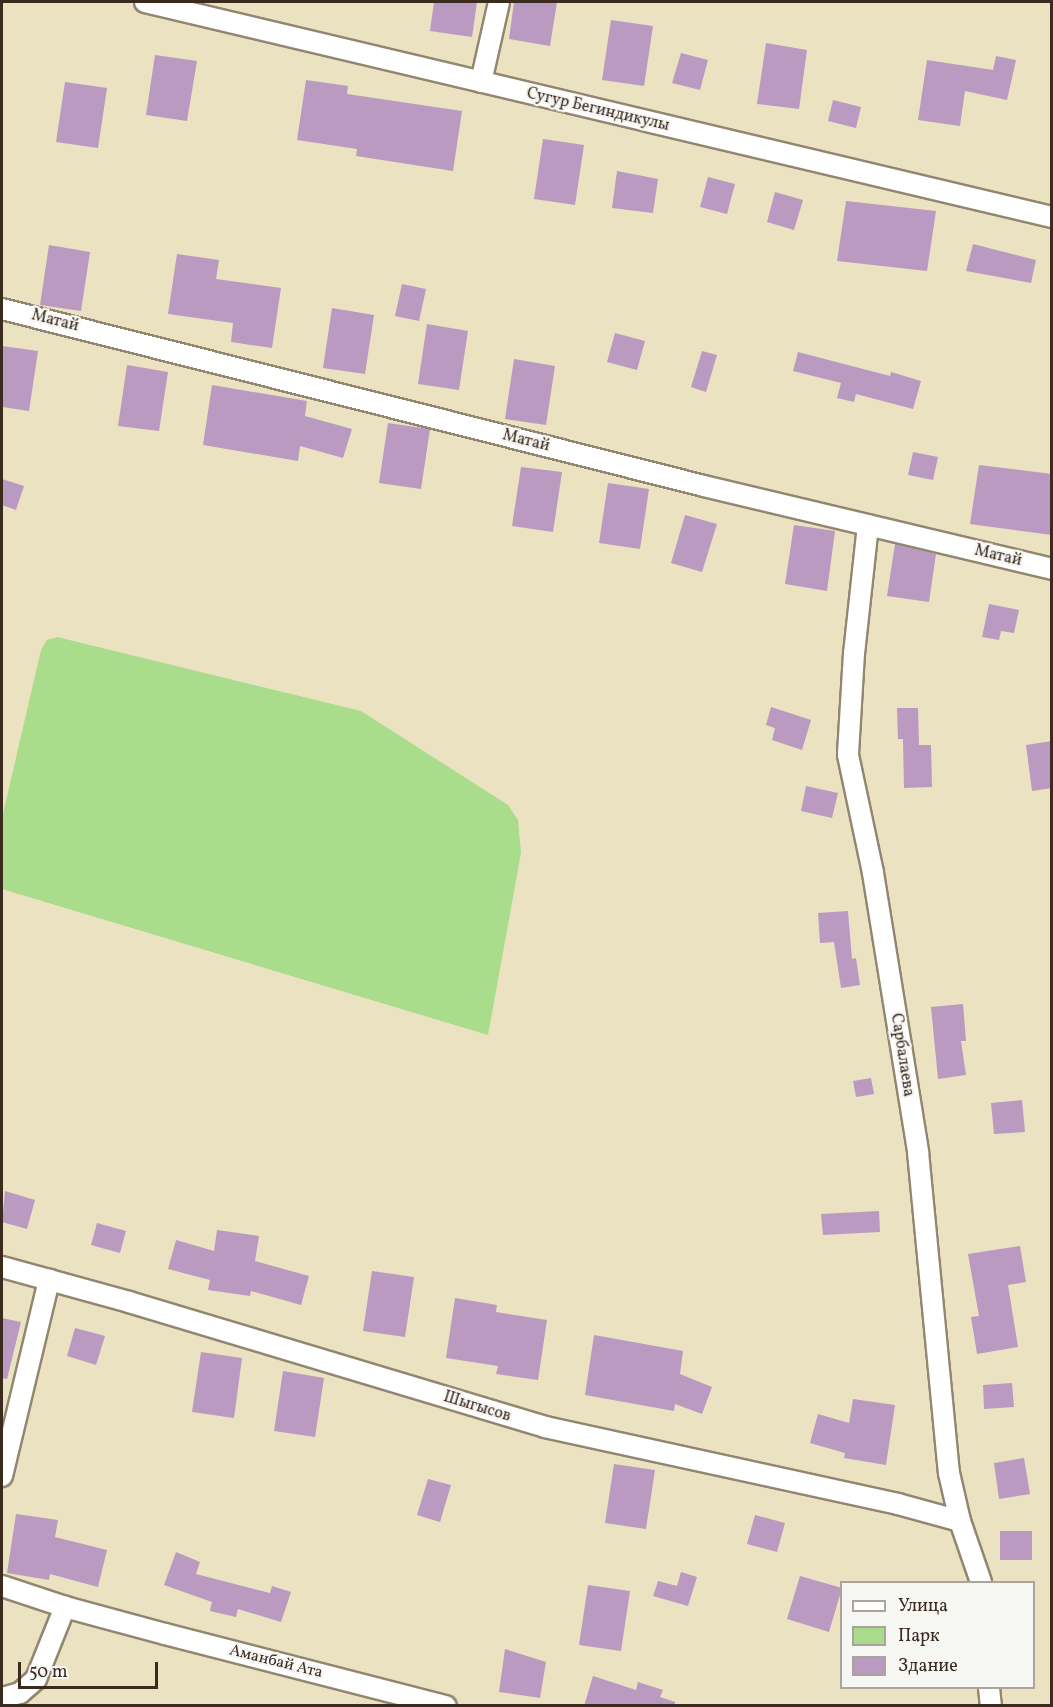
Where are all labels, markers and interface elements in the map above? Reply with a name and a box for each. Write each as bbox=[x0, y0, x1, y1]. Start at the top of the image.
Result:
street label: Сугур Бегиндикулы bbox=[525, 84, 671, 136]
street label: Матай bbox=[29, 306, 81, 336]
street label: Матай bbox=[500, 426, 552, 456]
street label: Матай bbox=[973, 541, 1023, 571]
street label: Сарбалаева bbox=[886, 1012, 918, 1098]
street label: Шыгысов bbox=[441, 1388, 513, 1426]
legend bbox=[840, 1581, 1035, 1689]
text: Улица bbox=[898, 1594, 948, 1619]
text: Парк bbox=[898, 1624, 940, 1649]
street label: Аманбай Ата bbox=[227, 1641, 325, 1683]
scale bar bbox=[21, 1650, 160, 1688]
text: Здание bbox=[898, 1654, 958, 1679]
text: 50 m bbox=[29, 1660, 68, 1685]

